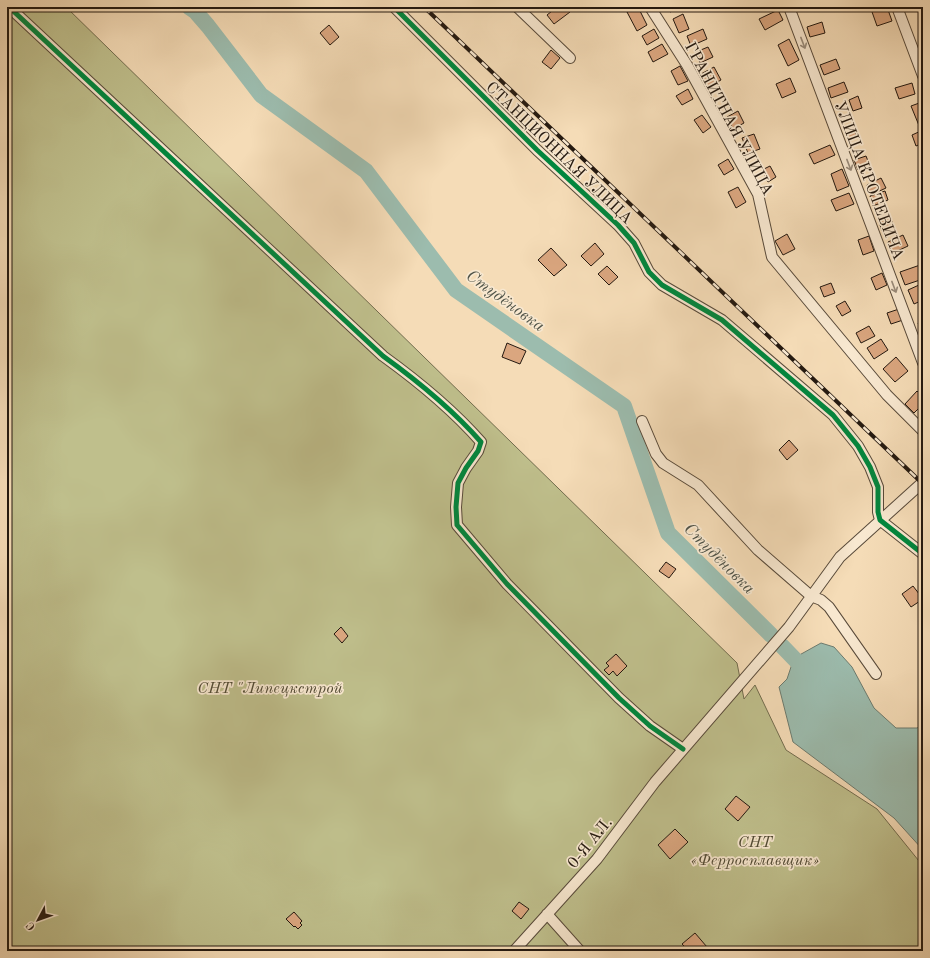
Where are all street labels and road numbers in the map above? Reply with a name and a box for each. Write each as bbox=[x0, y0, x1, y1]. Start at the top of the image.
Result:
street label: ГРАНИТНАЯ УЛИЦА bbox=[681, 40, 775, 198]
street label: СТАНЦИОННАЯ УЛИЦА bbox=[482, 79, 635, 228]
street label: УЛИЦА КРОТЕВИЧА bbox=[830, 99, 906, 262]
street label: 0-Я АЛ. bbox=[565, 815, 616, 872]

